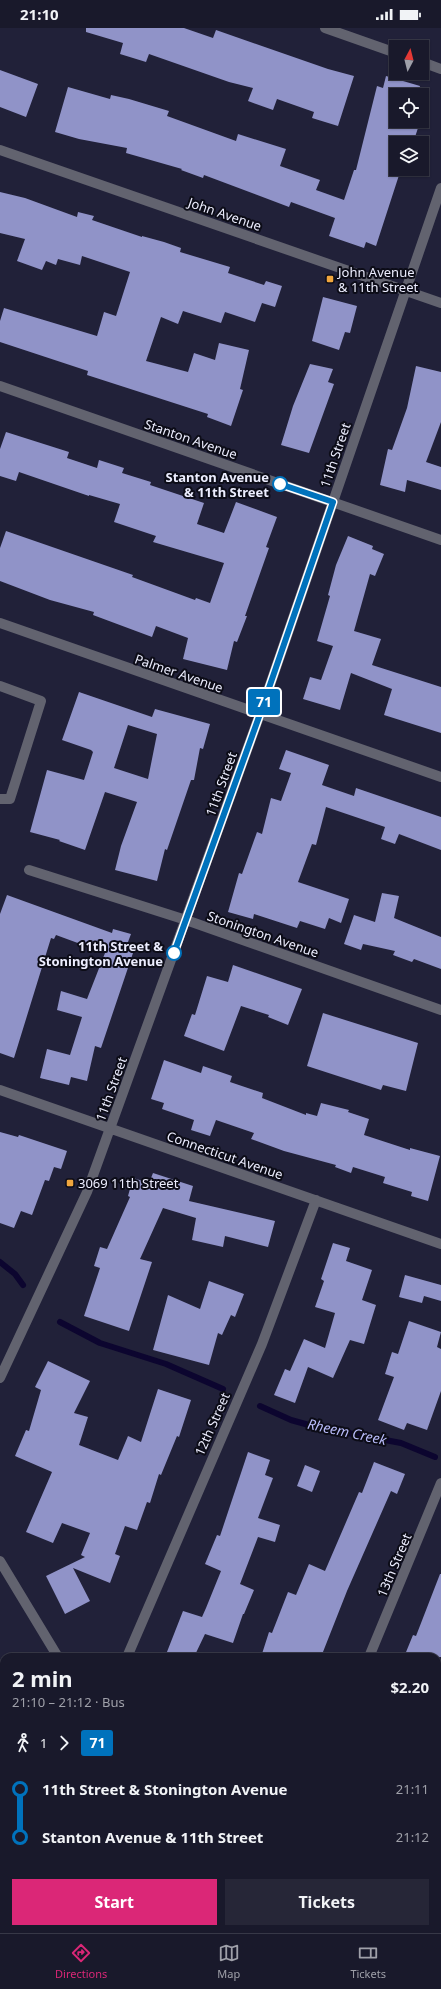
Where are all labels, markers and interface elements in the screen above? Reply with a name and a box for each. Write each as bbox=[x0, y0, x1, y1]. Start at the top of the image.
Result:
text: 21:10 bbox=[20, 4, 59, 24]
north arrow bbox=[389, 40, 429, 80]
map controls bbox=[389, 40, 429, 176]
button: locate bbox=[389, 88, 429, 128]
button: layers bbox=[389, 136, 429, 176]
street label: John Avenue bbox=[184, 192, 264, 235]
place label: John Avenue & 11th Street bbox=[336, 263, 418, 296]
marker: John Avenue & 11th Street bbox=[325, 274, 335, 284]
street label: Stanton Avenue bbox=[142, 415, 240, 463]
street label: 11th Street bbox=[316, 420, 355, 490]
place label: Stanton Avenue & 11th Street bbox=[166, 468, 269, 501]
marker: Stanton Avenue & 11th Street bbox=[272, 476, 288, 492]
street label: Palmer Avenue bbox=[132, 649, 226, 697]
line badge: 71 bbox=[246, 689, 282, 715]
text: 71 bbox=[256, 692, 272, 711]
street label: 11th Street bbox=[201, 749, 241, 819]
street label: Stonington Avenue bbox=[205, 906, 321, 962]
place label: 11th Street & Stonington Avenue bbox=[39, 937, 163, 970]
marker: 11th Street & Stonington Avenue bbox=[166, 945, 182, 961]
street label: 11th Street bbox=[91, 1054, 131, 1124]
street label: Connecticut Avenue bbox=[165, 1127, 285, 1183]
place label: 3069 11th Street bbox=[78, 1174, 179, 1192]
marker: 3069 11th Street bbox=[65, 1178, 75, 1188]
street label: 12th Street bbox=[190, 1389, 234, 1458]
water label: Rheem Creek bbox=[306, 1414, 389, 1449]
street label: 13th Street bbox=[373, 1530, 416, 1599]
text: 2 min bbox=[12, 1663, 73, 1693]
text: $2.20 bbox=[390, 1677, 429, 1697]
text: 21:10 – 21:12 · Bus bbox=[12, 1693, 125, 1711]
icon: walk bbox=[12, 1732, 34, 1754]
icon: forward bbox=[53, 1732, 75, 1754]
text: 71 bbox=[89, 1733, 105, 1752]
text: 1 bbox=[40, 1734, 47, 1752]
text: 11th Street & Stonington Avenue bbox=[42, 1779, 287, 1799]
text: 21:11 bbox=[396, 1780, 429, 1798]
text: Stanton Avenue & 11th Street bbox=[42, 1827, 263, 1847]
text: 21:12 bbox=[396, 1828, 429, 1846]
button: Start bbox=[12, 1879, 217, 1925]
button: Tickets bbox=[225, 1879, 429, 1925]
tab: Directions bbox=[55, 1942, 107, 1981]
tab: Map bbox=[217, 1942, 240, 1981]
tab: Tickets bbox=[350, 1942, 386, 1981]

